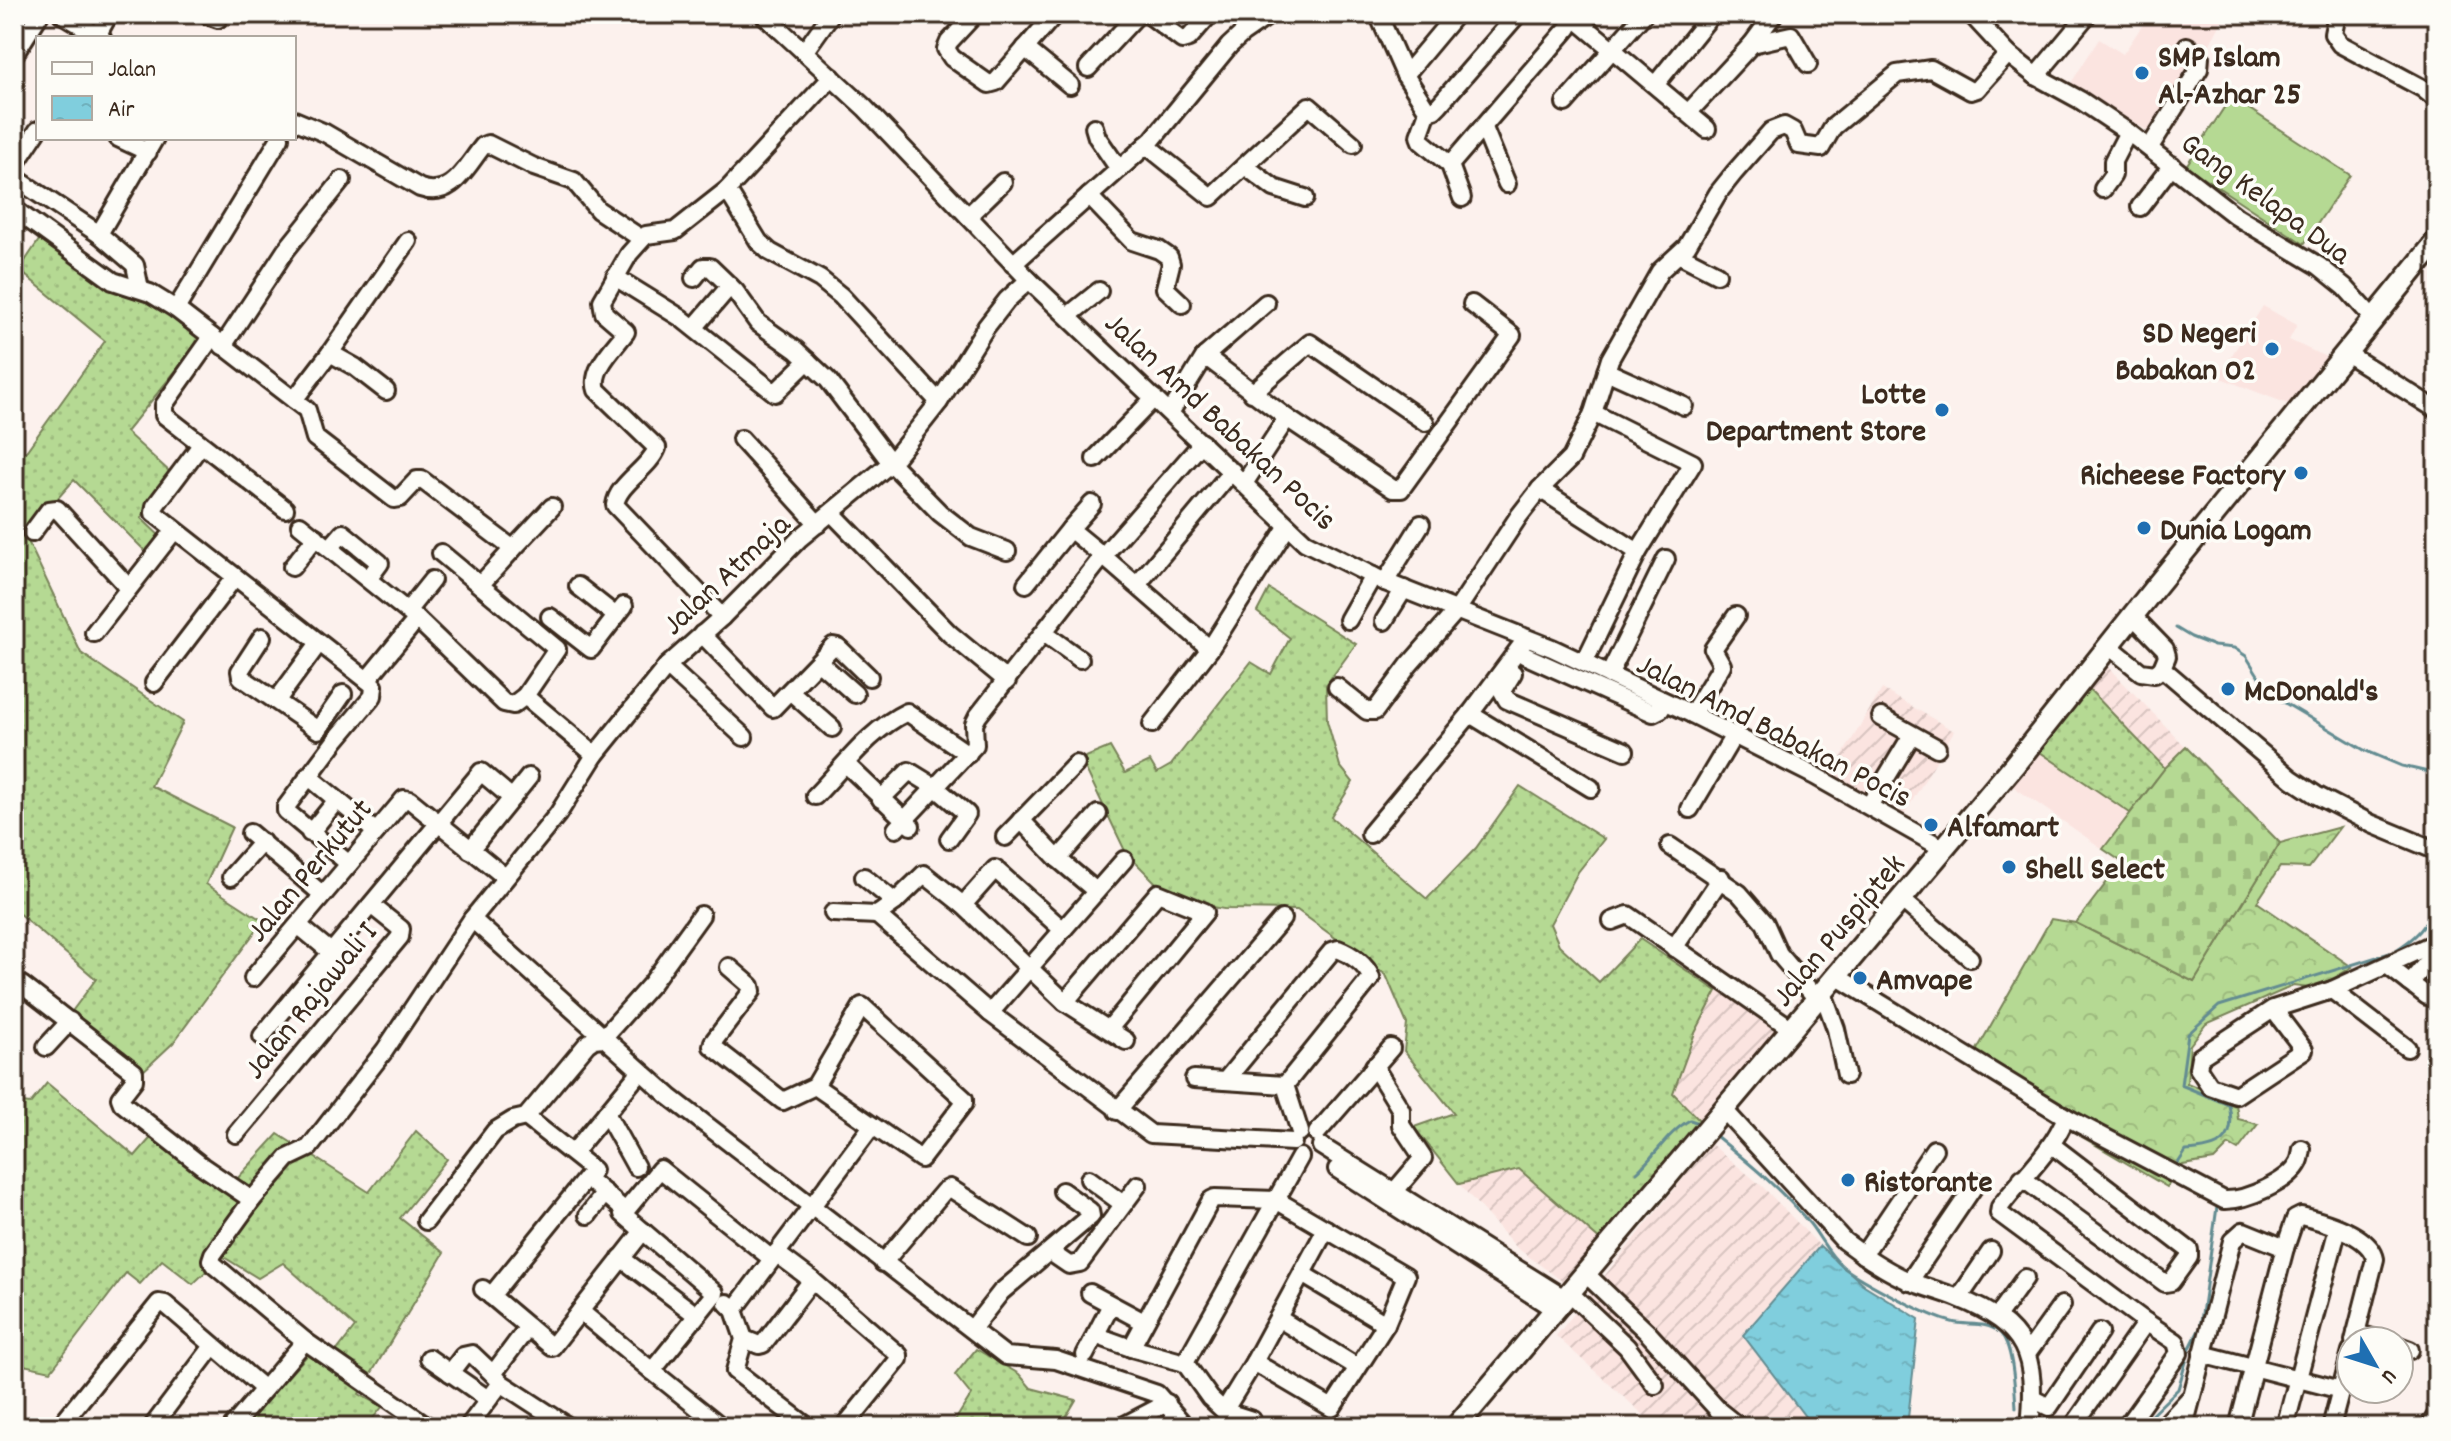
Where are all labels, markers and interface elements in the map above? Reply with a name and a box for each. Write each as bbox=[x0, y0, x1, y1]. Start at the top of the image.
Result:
legend bbox=[36, 36, 296, 140]
place label: SMP Islam Al-Azhar 25 bbox=[2158, 37, 2301, 120]
text: Jalan bbox=[108, 54, 156, 88]
marker: SMP Islam Al-Azhar 25 bbox=[2133, 64, 2151, 82]
text: Air bbox=[108, 94, 134, 128]
street label: Gang Kelapa Dua bbox=[2169, 123, 2360, 279]
street label: Jalan Amd Babakan Pocis bbox=[1092, 303, 1345, 544]
place label: SD Negeri Babakan 02 bbox=[2115, 313, 2256, 396]
marker: SD Negeri Babakan 02 bbox=[2263, 340, 2281, 358]
place label: Lotte Department Store bbox=[1706, 374, 1926, 457]
marker: Lotte Department Store bbox=[1933, 401, 1951, 419]
place label: Richeese Factory bbox=[2080, 455, 2286, 501]
marker: Richeese Factory bbox=[2292, 464, 2310, 482]
street label: Jalan Atmaja bbox=[654, 504, 804, 648]
place label: Dunia Logam bbox=[2160, 510, 2312, 556]
marker: Dunia Logam bbox=[2135, 519, 2153, 537]
street label: Jalan Amd Babakan Pocis bbox=[1627, 644, 1918, 823]
place label: McDonald's bbox=[2244, 671, 2379, 717]
marker: McDonald's bbox=[2219, 680, 2237, 698]
street label: Jalan Perkutut bbox=[238, 790, 386, 954]
place label: Alfamart bbox=[1947, 807, 2059, 853]
marker: Alfamart bbox=[1922, 816, 1940, 834]
street label: Jalan Puspiptek bbox=[1763, 846, 1919, 1019]
place label: Shell Select bbox=[2025, 849, 2165, 895]
marker: Shell Select bbox=[2000, 858, 2018, 876]
street label: Jalan Rajawali I bbox=[235, 913, 391, 1091]
place label: Amvape bbox=[1876, 960, 1973, 1006]
marker: Amvape bbox=[1851, 969, 1869, 987]
place label: Ristorante bbox=[1864, 1162, 1993, 1208]
marker: Ristorante bbox=[1839, 1171, 1857, 1189]
north arrow bbox=[2335, 1325, 2415, 1405]
text: U bbox=[2372, 1362, 2403, 1389]

